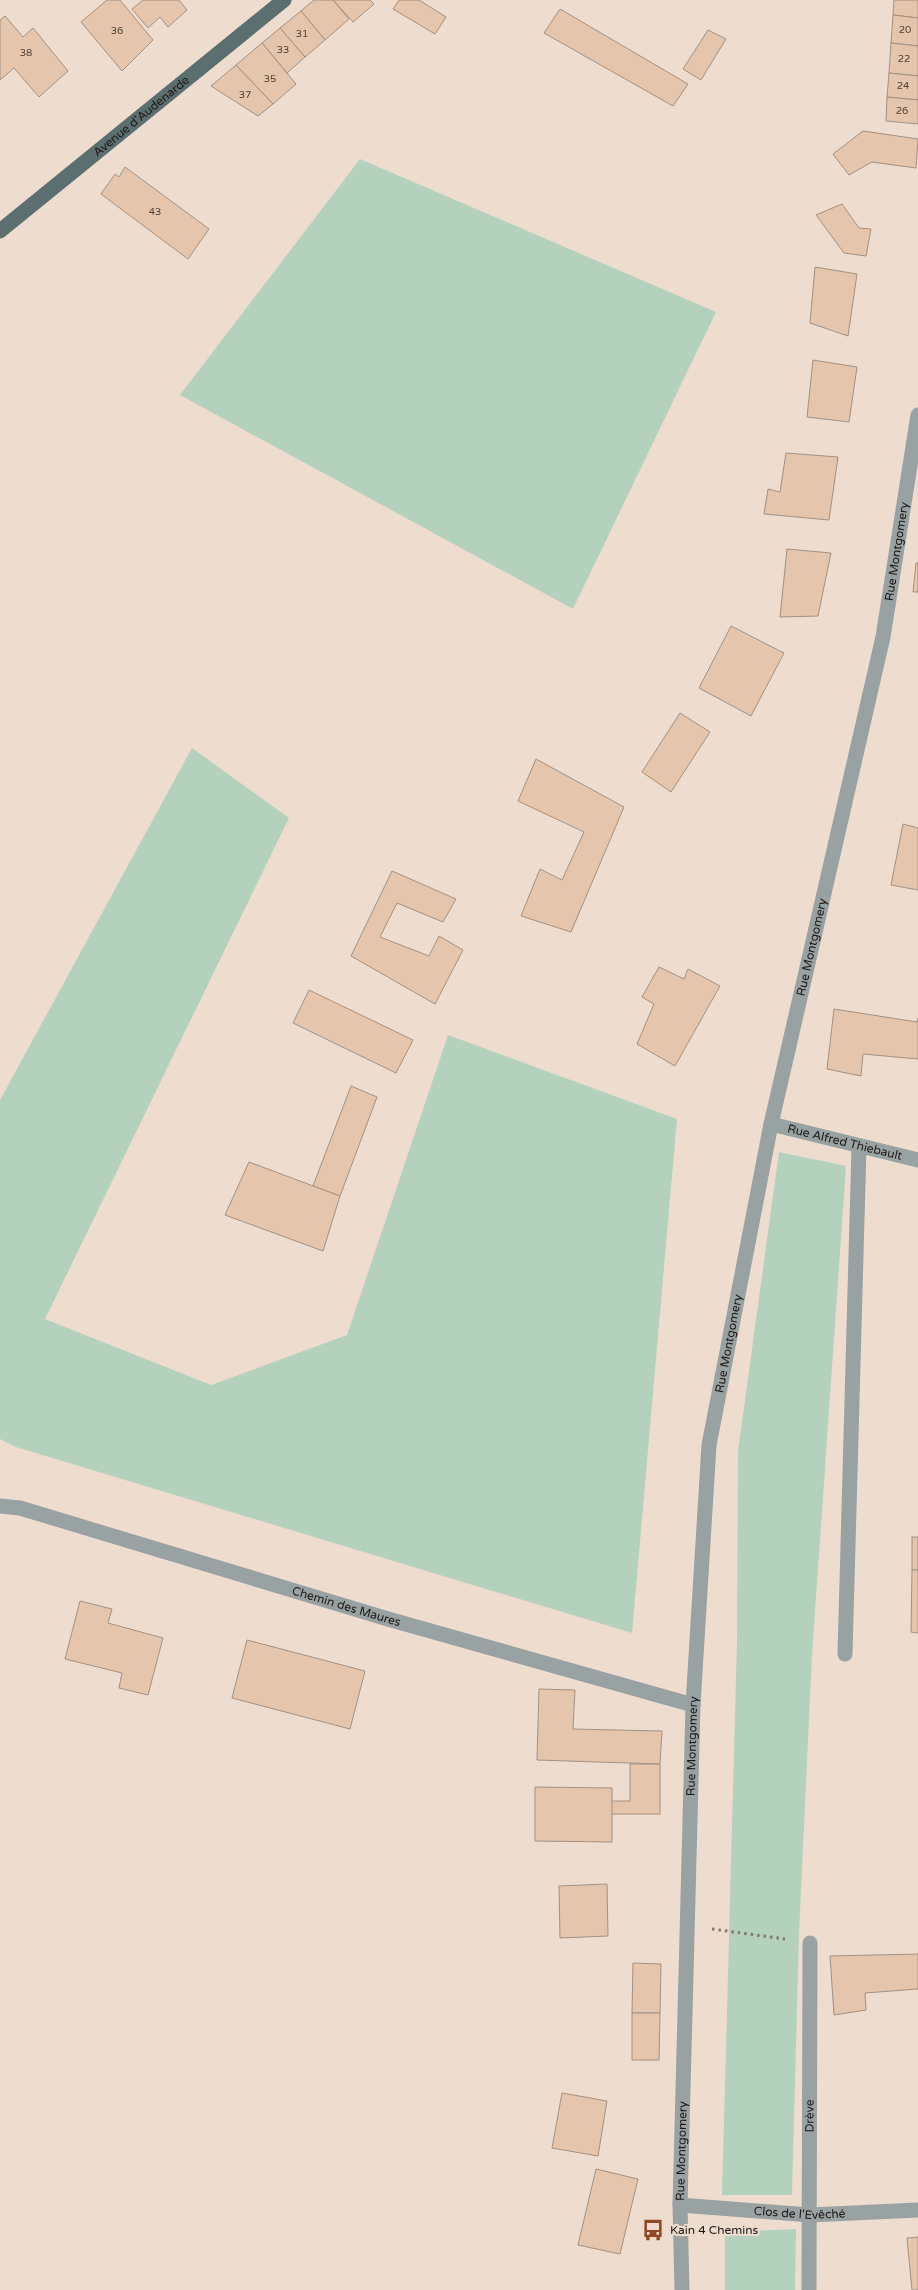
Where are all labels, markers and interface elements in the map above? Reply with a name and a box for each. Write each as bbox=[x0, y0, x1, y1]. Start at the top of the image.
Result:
house number: 20 bbox=[899, 24, 911, 36]
house number: 36 bbox=[111, 25, 123, 37]
house number: 31 bbox=[296, 28, 308, 40]
house number: 33 bbox=[277, 44, 289, 56]
house number: 38 bbox=[20, 47, 32, 59]
house number: 22 bbox=[898, 53, 910, 65]
street label: Avenue d'Audenarde bbox=[90, 73, 192, 159]
house number: 35 bbox=[264, 73, 276, 85]
house number: 24 bbox=[897, 80, 909, 92]
house number: 37 bbox=[239, 89, 251, 101]
house number: 26 bbox=[896, 105, 908, 117]
house number: 43 bbox=[149, 206, 161, 218]
street label: Rue Montgomery bbox=[882, 500, 911, 602]
street label: Rue Montgomery bbox=[794, 896, 830, 998]
street label: Rue Alfred Thiebault bbox=[786, 1121, 904, 1163]
street label: Rue Montgomery bbox=[712, 1293, 745, 1394]
street label: Chemin des Maures bbox=[290, 1583, 403, 1629]
street label: Rue Montgomery bbox=[684, 1695, 701, 1796]
street label: Drève bbox=[802, 2099, 817, 2133]
street label: Rue Montgomery bbox=[673, 2100, 690, 2201]
street label: Clos de l'Evêché bbox=[753, 2204, 846, 2222]
bus stop icon: Kain 4 Chemins bbox=[640, 2217, 666, 2243]
place label: Kain 4 Chemins bbox=[670, 2223, 759, 2237]

